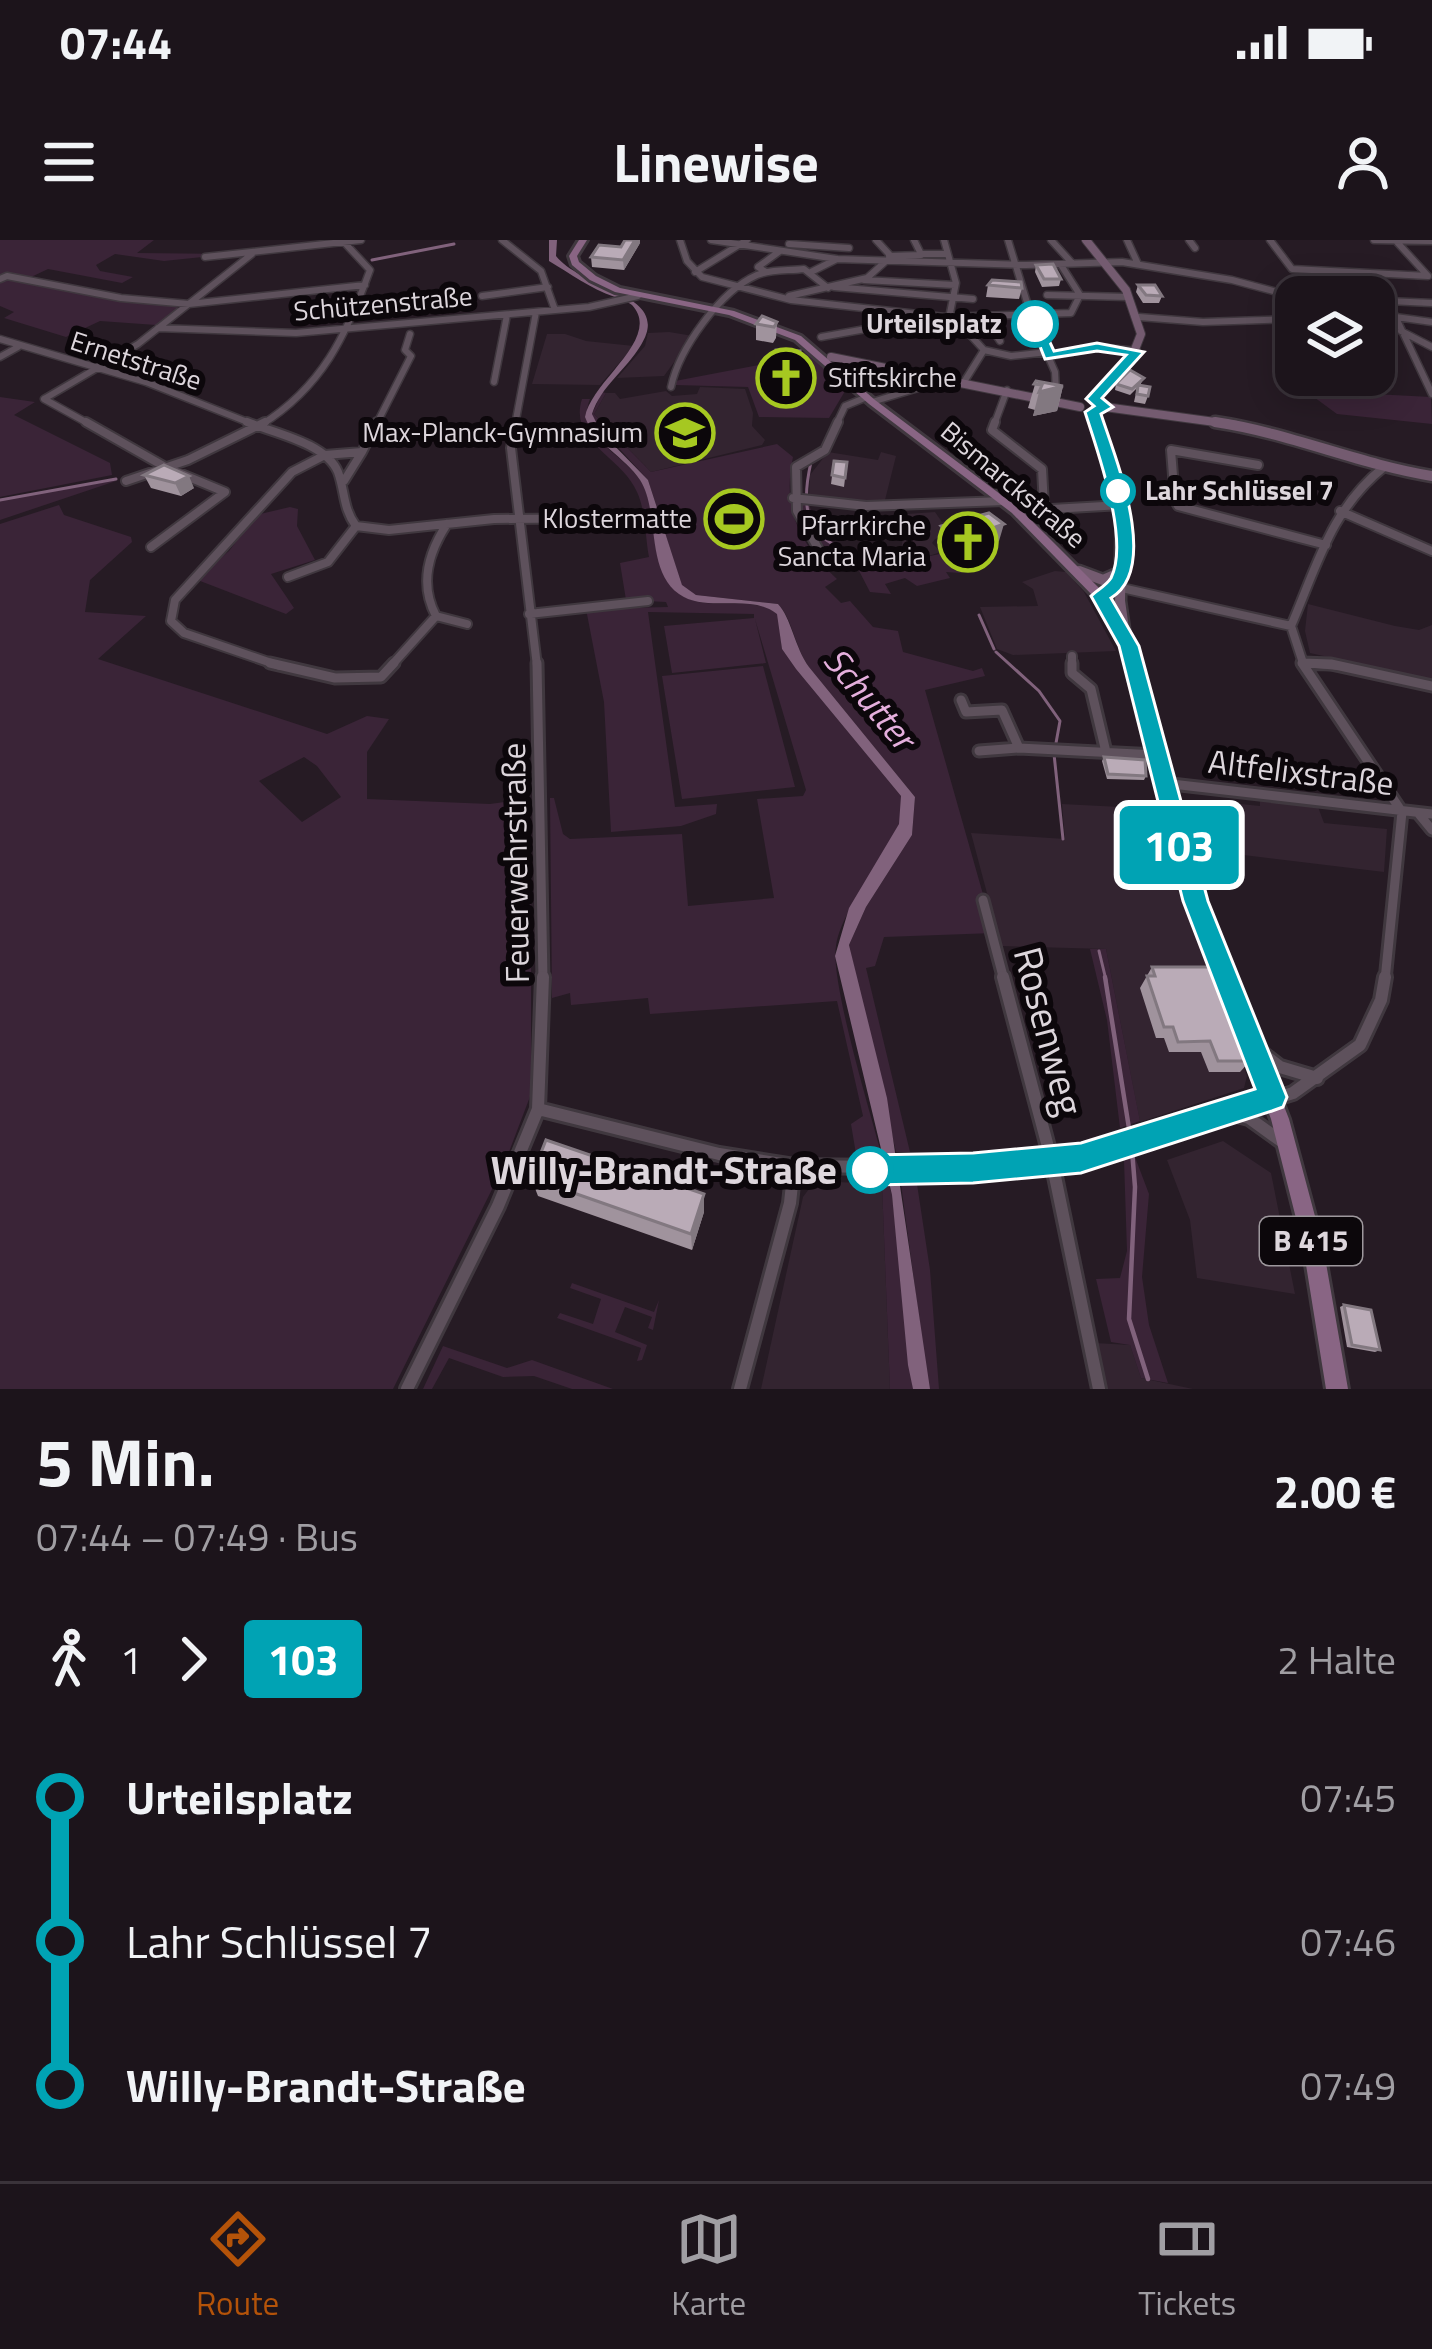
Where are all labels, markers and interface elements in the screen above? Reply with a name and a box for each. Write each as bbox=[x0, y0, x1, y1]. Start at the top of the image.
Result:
text: 07:44 bbox=[60, 8, 172, 76]
text: Linewise bbox=[613, 121, 819, 203]
icon: menu bbox=[36, 129, 102, 195]
icon: person bbox=[1330, 129, 1396, 195]
street label: Schützenstraße bbox=[292, 274, 474, 331]
map controls bbox=[1275, 276, 1395, 396]
button: layers bbox=[1275, 276, 1395, 396]
place label: Urteilsplatz bbox=[866, 302, 1002, 343]
marker: Urteilsplatz bbox=[1013, 302, 1057, 346]
street label: Ernetstraße bbox=[66, 319, 207, 400]
church icon: Stiftskirche bbox=[755, 347, 817, 409]
place label: Stiftskirche bbox=[828, 356, 957, 397]
school or university icon: Max-Planck-Gymnasium bbox=[654, 402, 716, 464]
place label: Max-Planck-Gymnasium bbox=[362, 411, 643, 452]
street label: Bismarckstraße bbox=[932, 411, 1096, 557]
place label: Lahr Schlüssel 7 bbox=[1145, 469, 1334, 510]
marker: Lahr Schlüssel 7 bbox=[1102, 475, 1134, 507]
sports icon: Klostermatte bbox=[703, 488, 765, 550]
place label: Klostermatte bbox=[542, 497, 692, 538]
place label: Pfarrkirche Sancta Maria bbox=[778, 504, 926, 576]
church icon: Pfarrkirche Sancta Maria bbox=[937, 511, 999, 573]
water label: Schutter bbox=[811, 634, 933, 765]
street label: Altfelixstraße bbox=[1205, 736, 1397, 808]
street label: Feuerwehrstraße bbox=[488, 742, 542, 984]
line badge: 103 bbox=[1110, 806, 1248, 884]
text: 103 bbox=[1144, 813, 1214, 877]
street label: Rosenweg bbox=[999, 940, 1100, 1122]
place label: Willy-Brandt-Straße bbox=[491, 1140, 837, 1199]
marker: Willy-Brandt-Straße bbox=[848, 1148, 892, 1192]
road number: B 415 bbox=[1260, 1217, 1362, 1265]
text: 5 Min. bbox=[36, 1411, 215, 1512]
text: 2.00 € bbox=[1274, 1457, 1396, 1525]
text: 07:44 – 07:49 · Bus bbox=[36, 1507, 358, 1566]
icon: walk bbox=[36, 1626, 102, 1692]
icon: forward bbox=[160, 1626, 226, 1692]
text: 103 bbox=[268, 1627, 338, 1691]
text: 1 bbox=[120, 1630, 142, 1689]
text: 2 Halte bbox=[1277, 1630, 1396, 1689]
text: Urteilsplatz bbox=[126, 1763, 353, 1831]
text: 07:45 bbox=[1300, 1768, 1396, 1827]
text: Lahr Schlüssel 7 bbox=[126, 1907, 432, 1975]
text: 07:46 bbox=[1300, 1912, 1396, 1971]
text: Willy-Brandt-Straße bbox=[126, 2051, 526, 2119]
text: 07:49 bbox=[1300, 2056, 1396, 2115]
tab: Route bbox=[196, 2206, 279, 2328]
tab: Karte bbox=[671, 2206, 746, 2328]
tab: Tickets bbox=[1138, 2206, 1236, 2328]

